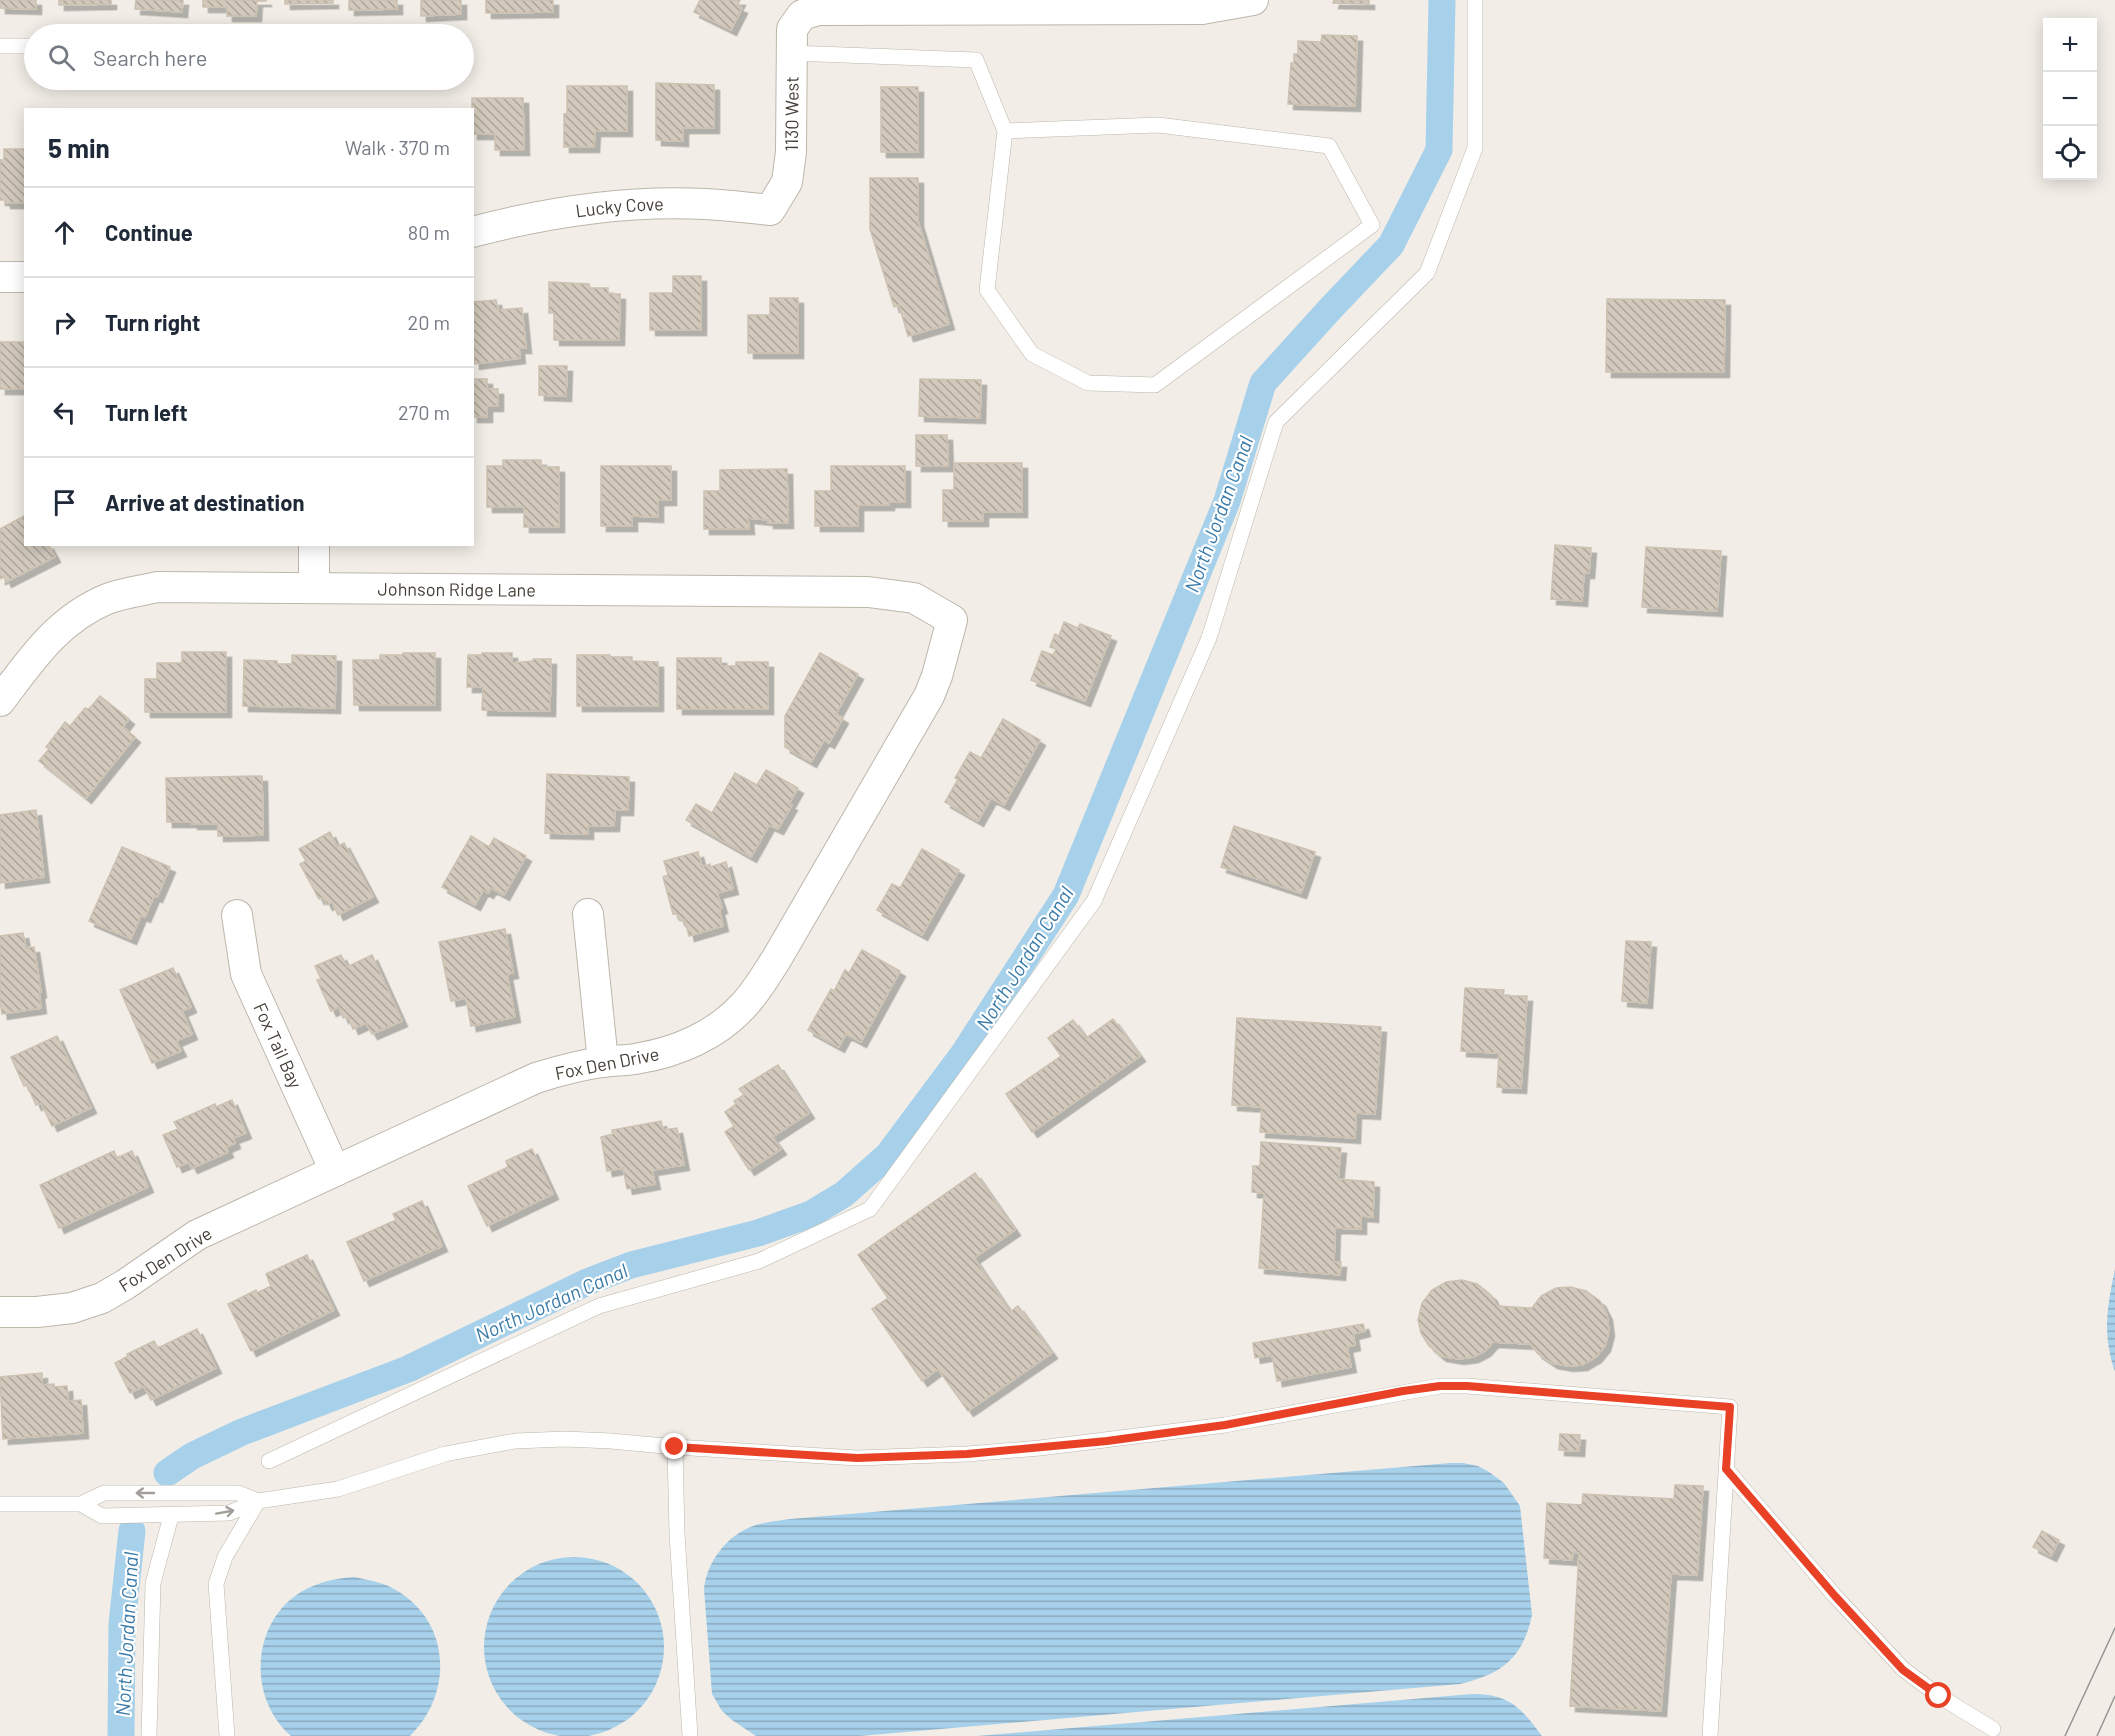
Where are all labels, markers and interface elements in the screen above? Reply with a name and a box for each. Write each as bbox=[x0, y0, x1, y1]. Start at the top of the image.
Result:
map controls bbox=[2043, 18, 2097, 180]
button: + bbox=[2043, 18, 2097, 72]
search box bbox=[24, 24, 474, 90]
icon: search bbox=[45, 41, 78, 74]
text: Search here bbox=[93, 44, 207, 70]
button: − bbox=[2043, 72, 2097, 126]
street label: 1130 West bbox=[780, 76, 803, 152]
button: locate bbox=[2043, 126, 2097, 180]
text: 5 min bbox=[48, 132, 110, 163]
text: Walk · 370 m bbox=[345, 135, 450, 159]
street label: Lucky Cove bbox=[574, 192, 664, 222]
icon: ahead bbox=[48, 216, 81, 249]
text: Continue bbox=[105, 219, 193, 245]
text: 80 m bbox=[408, 220, 450, 244]
icon: right bbox=[48, 306, 81, 339]
text: Turn right bbox=[105, 309, 200, 335]
text: 20 m bbox=[407, 310, 450, 334]
icon: left bbox=[48, 396, 81, 429]
text: Turn left bbox=[105, 399, 188, 425]
text: 270 m bbox=[398, 400, 450, 424]
water label: North Jordan Canal bbox=[1179, 432, 1258, 595]
icon: arrive bbox=[48, 486, 81, 519]
text: Arrive at destination bbox=[105, 489, 304, 515]
street label: Johnson Ridge Lane bbox=[377, 578, 536, 601]
water label: North Jordan Canal bbox=[970, 882, 1078, 1034]
street label: Fox Tail Bay bbox=[249, 999, 307, 1092]
street label: Fox Den Drive bbox=[553, 1042, 661, 1084]
street label: Fox Den Drive bbox=[114, 1222, 216, 1296]
water label: North Jordan Canal bbox=[471, 1257, 631, 1346]
route end bbox=[661, 1433, 687, 1459]
one-way arrow bbox=[136, 1487, 156, 1499]
one-way arrow bbox=[215, 1506, 235, 1517]
water label: North Jordan Canal bbox=[110, 1551, 142, 1717]
route start bbox=[1925, 1682, 1951, 1708]

